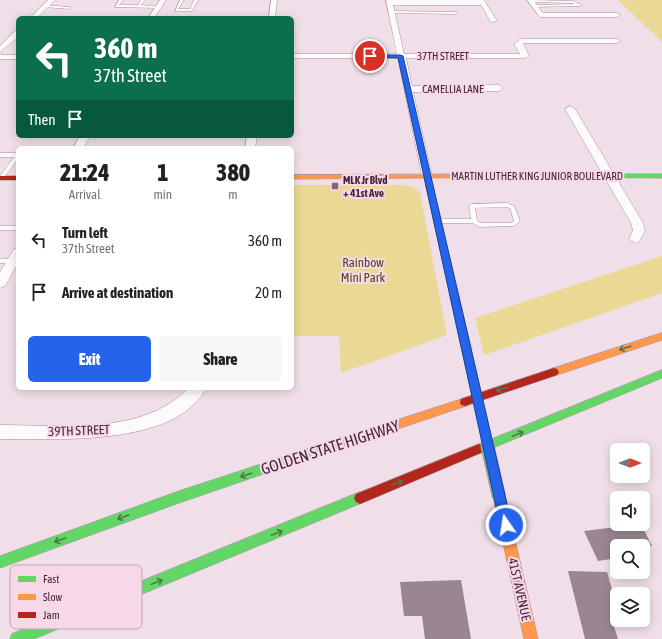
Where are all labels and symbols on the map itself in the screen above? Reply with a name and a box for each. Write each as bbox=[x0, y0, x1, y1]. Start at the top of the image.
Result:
pin bbox=[353, 39, 387, 73]
street label: 37TH STREET bbox=[417, 50, 469, 62]
street label: CAMELLIA LANE bbox=[422, 83, 484, 95]
street label: MARTIN LUTHER KING JUNIOR BOULEVARD bbox=[451, 170, 623, 182]
place label: MLK Jr Blvd + 41st Ave bbox=[343, 174, 387, 199]
marker: MLK Jr Blvd + 41st Ave bbox=[330, 181, 340, 191]
park label: Rainbow Mini Park bbox=[341, 255, 386, 285]
one-way arrow bbox=[619, 345, 631, 353]
one-way arrow bbox=[496, 386, 508, 394]
street label: GOLDEN STATE HIGHWAY bbox=[259, 416, 402, 478]
street label: 39TH STREET bbox=[48, 422, 110, 439]
one-way arrow bbox=[511, 429, 523, 437]
north arrow bbox=[610, 443, 650, 483]
one-way arrow bbox=[239, 472, 252, 479]
one-way arrow bbox=[391, 479, 403, 487]
position arrow bbox=[485, 504, 527, 546]
one-way arrow bbox=[117, 514, 129, 522]
one-way arrow bbox=[271, 528, 283, 536]
one-way arrow bbox=[55, 537, 67, 545]
street label: 41ST AVENUE bbox=[505, 556, 534, 622]
legend bbox=[10, 565, 142, 629]
text: Fast bbox=[43, 573, 59, 585]
one-way arrow bbox=[150, 578, 162, 585]
text: Slow bbox=[43, 591, 62, 603]
text: Jam bbox=[43, 609, 60, 621]

